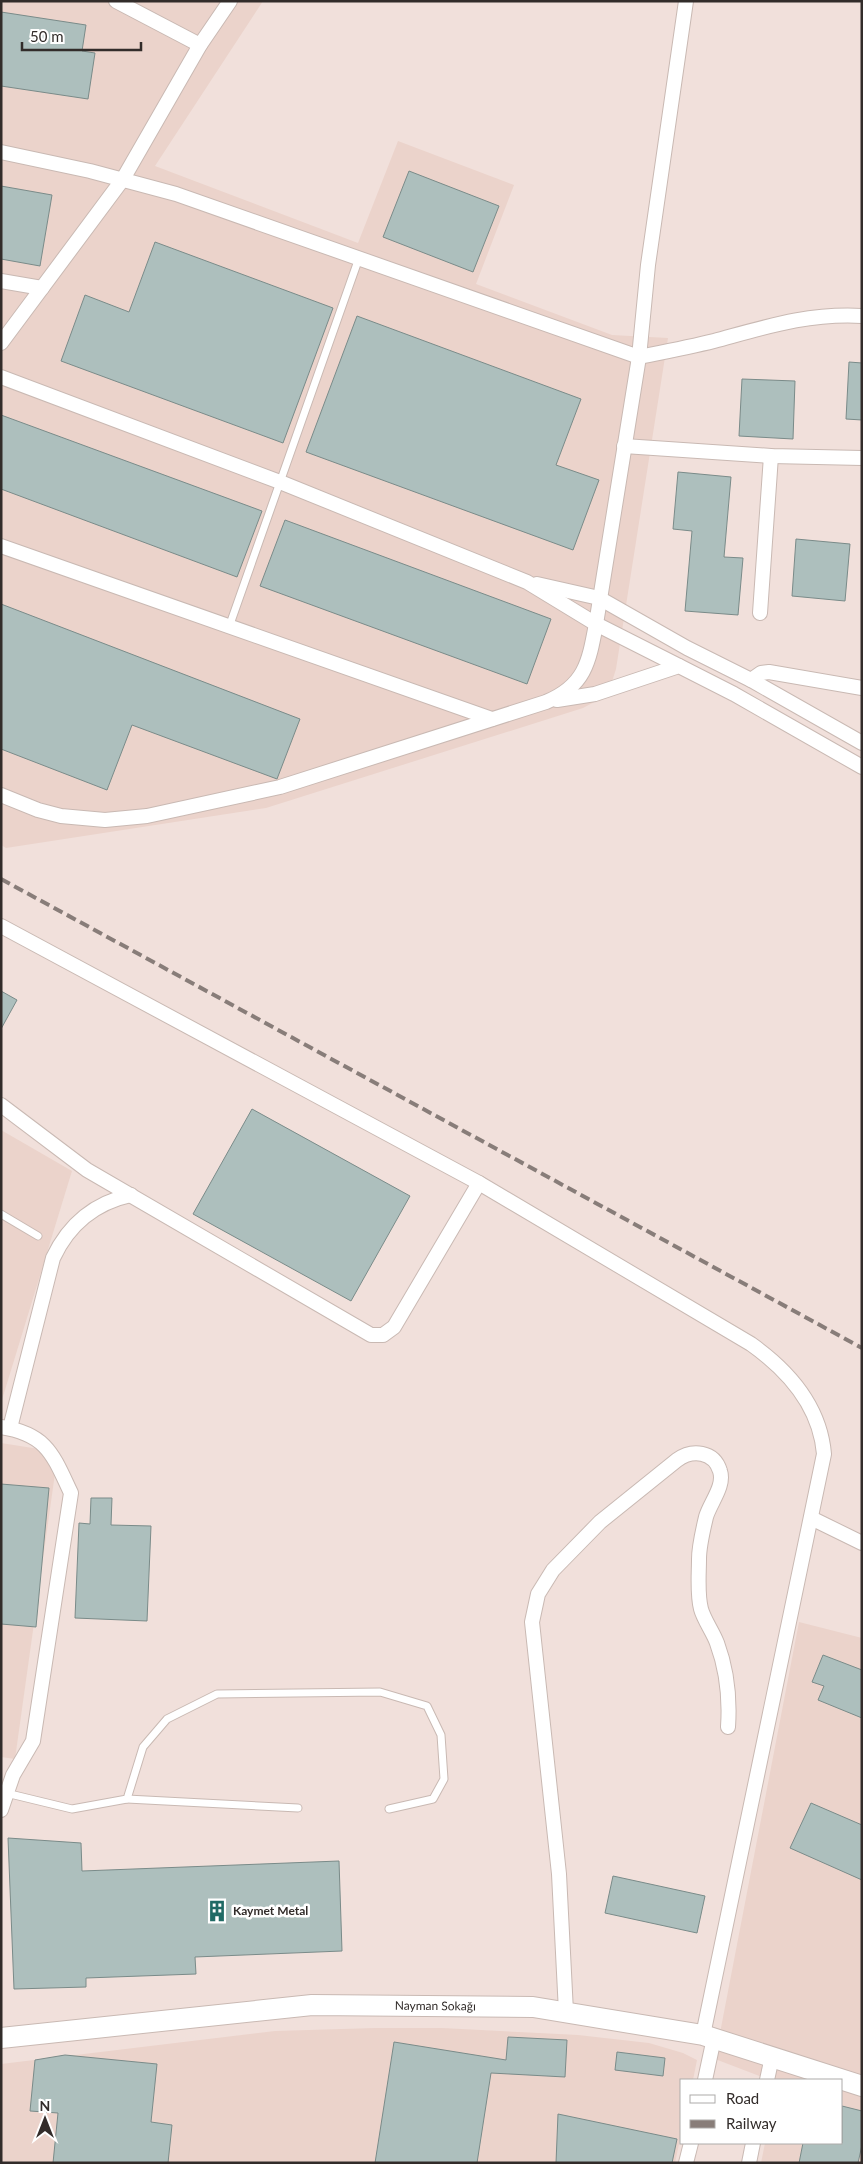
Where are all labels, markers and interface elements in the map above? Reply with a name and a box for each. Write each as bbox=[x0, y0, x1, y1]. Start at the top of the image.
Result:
scale bar bbox=[22, 20, 141, 52]
text: 50 m bbox=[30, 27, 64, 45]
building icon: Kaymet Metal bbox=[204, 1898, 230, 1924]
place label: Kaymet Metal bbox=[233, 1903, 308, 1918]
street label: Nayman Sokağı bbox=[395, 1998, 476, 2013]
legend bbox=[680, 2079, 843, 2144]
text: Road bbox=[726, 2089, 759, 2107]
north arrow bbox=[20, 2094, 70, 2144]
text: N bbox=[40, 2097, 50, 2114]
text: Railway bbox=[726, 2114, 777, 2132]

